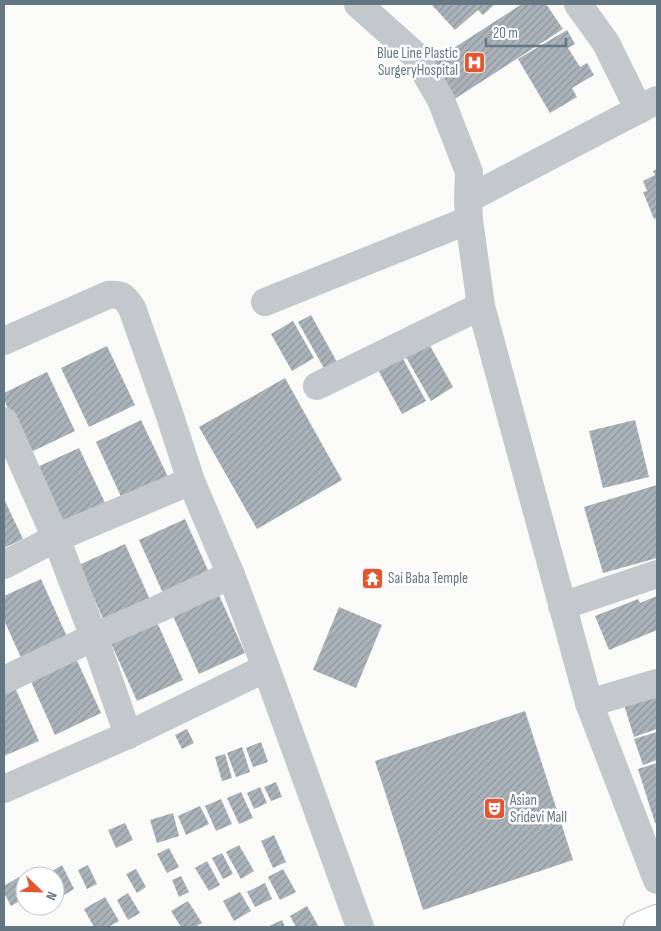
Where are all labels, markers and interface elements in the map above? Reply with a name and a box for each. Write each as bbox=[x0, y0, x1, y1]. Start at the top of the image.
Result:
scale bar bbox=[486, 15, 566, 47]
text: 20 m bbox=[493, 24, 518, 43]
place label: Blue Line Plastic SurgeryHospital bbox=[377, 44, 458, 80]
hospital icon: Blue Line Plastic SurgeryHospital bbox=[462, 50, 486, 74]
temple icon: Sai Baba Temple bbox=[360, 566, 384, 590]
place label: Sai Baba Temple bbox=[388, 569, 468, 588]
place label: Asian Sridevi Mall bbox=[509, 791, 567, 827]
theatre icon: Asian Sridevi Mall bbox=[482, 797, 506, 821]
north arrow bbox=[15, 866, 65, 916]
text: N bbox=[42, 889, 61, 903]

